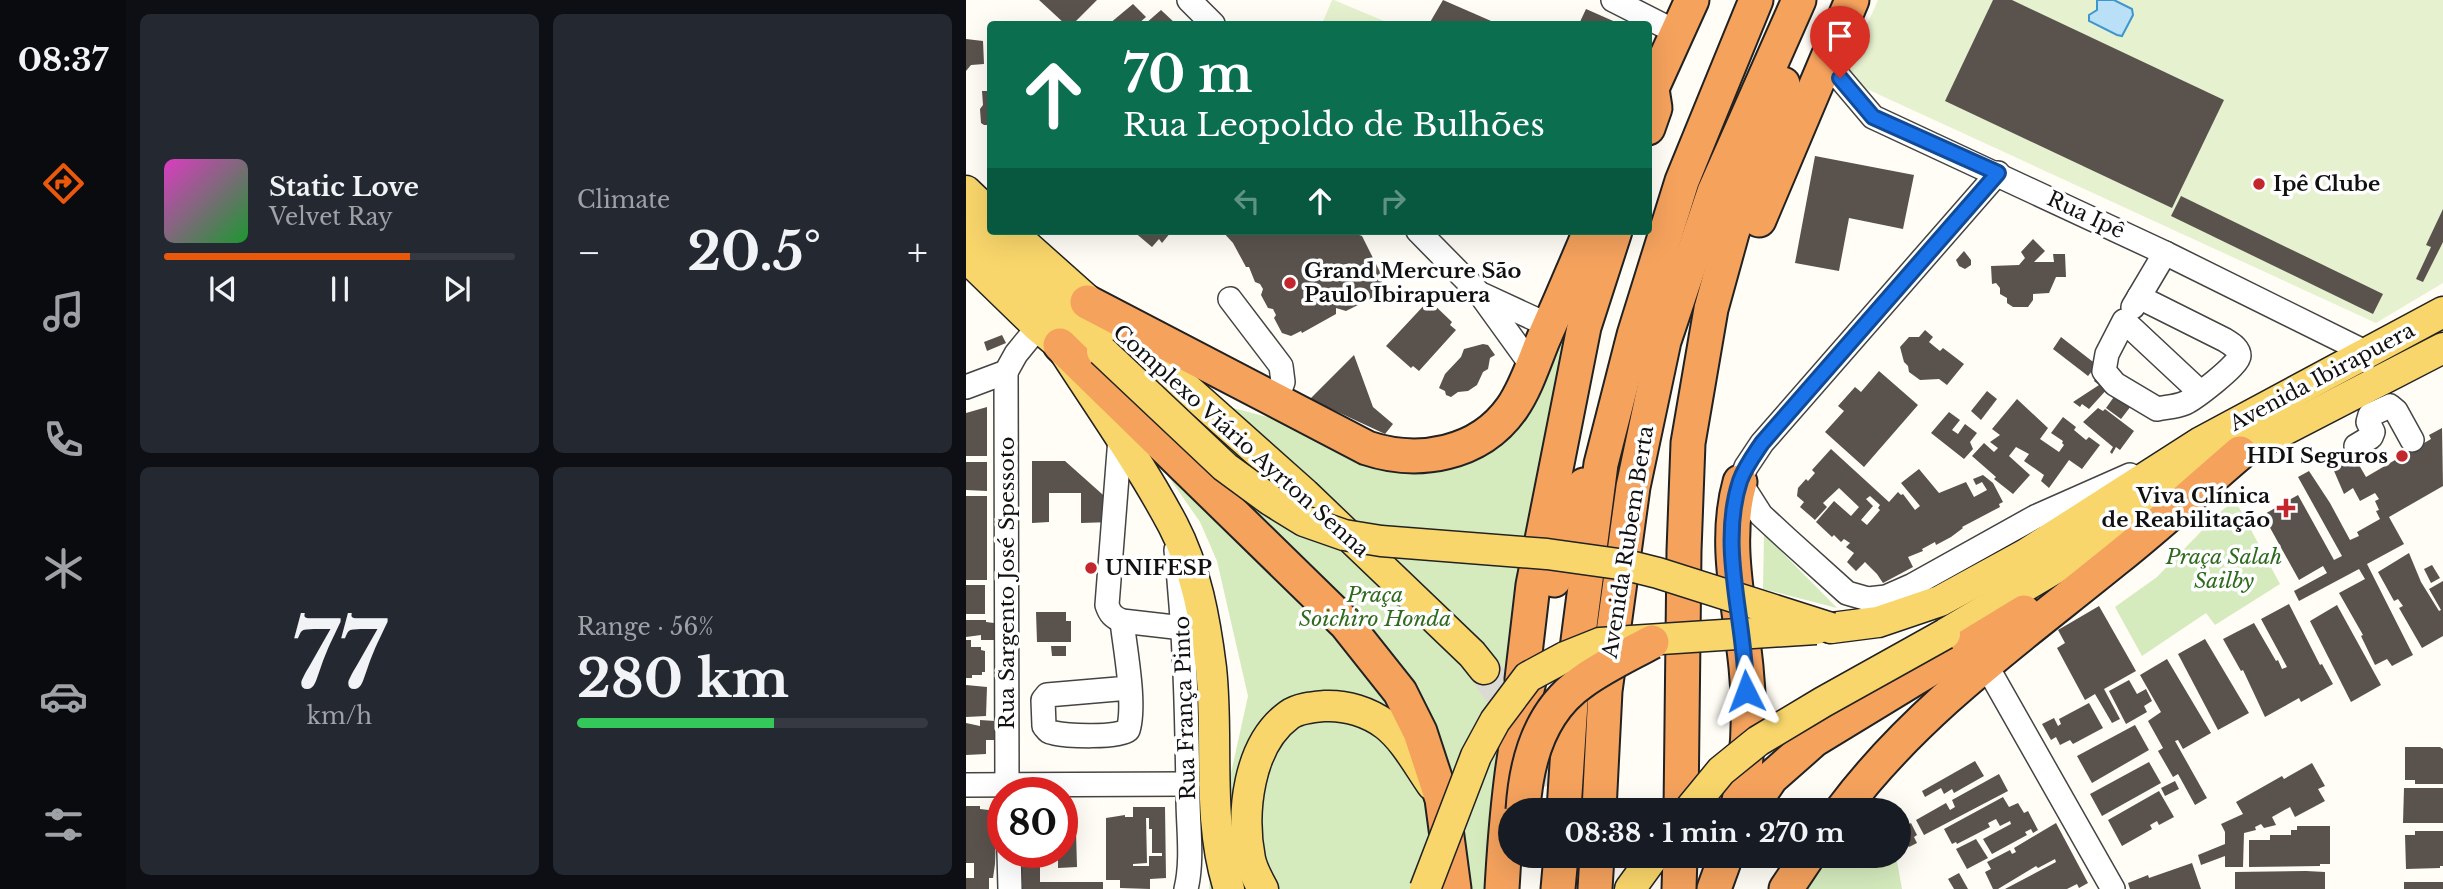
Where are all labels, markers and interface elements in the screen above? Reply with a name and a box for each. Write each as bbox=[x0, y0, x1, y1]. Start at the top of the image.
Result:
pin bbox=[1810, 6, 1870, 78]
icon: arrive bbox=[1821, 17, 1859, 55]
text: 08:37 bbox=[18, 40, 108, 80]
text: 70 m bbox=[1123, 44, 1253, 105]
icon: ahead bbox=[1008, 49, 1099, 140]
text: Rua Leopoldo de Bulhões bbox=[1123, 105, 1545, 145]
icon: directions bbox=[39, 159, 88, 208]
text: Static Love bbox=[269, 171, 419, 203]
place label: Ipê Clube bbox=[2273, 171, 2380, 197]
marker: Ipê Clube bbox=[2251, 176, 2267, 192]
icon: left bbox=[1228, 182, 1266, 220]
icon: ahead bbox=[1301, 182, 1339, 220]
icon: right bbox=[1374, 182, 1412, 220]
text: Climate bbox=[577, 186, 670, 214]
street label: Rua Ipê bbox=[2043, 186, 2129, 244]
text: Velvet Ray bbox=[269, 203, 393, 231]
text: 20.5° bbox=[687, 220, 821, 284]
text: − bbox=[577, 229, 601, 276]
text: + bbox=[907, 229, 928, 276]
place label: Grand Mercure São Paulo Ibirapuera bbox=[1304, 258, 1521, 308]
icon: previous bbox=[204, 270, 242, 308]
icon: pause bbox=[321, 270, 359, 308]
icon: next bbox=[438, 270, 476, 308]
marker: Grand Mercure São Paulo Ibirapuera bbox=[1282, 275, 1298, 291]
icon: music bbox=[39, 287, 88, 336]
street label: Avenida Ibirapuera bbox=[2224, 317, 2419, 437]
street label: Complexo Viário Ayrton Senna bbox=[1108, 319, 1375, 563]
icon: phone bbox=[39, 415, 88, 464]
street label: Avenida Rubem Berta bbox=[1597, 423, 1659, 661]
street label: Rua Sargento José Spessoto bbox=[994, 436, 1020, 730]
place label: HDI Seguros bbox=[2247, 443, 2388, 469]
marker: HDI Seguros bbox=[2394, 448, 2410, 464]
place label: Viva Clínica de Reabilitação bbox=[2102, 483, 2270, 533]
marker: Viva Clínica de Reabilitação bbox=[2276, 498, 2296, 518]
icon: climate bbox=[39, 544, 88, 593]
park label: Praça Salah Sailby bbox=[2165, 544, 2282, 594]
place label: UNIFESP bbox=[1105, 555, 1212, 581]
marker: UNIFESP bbox=[1083, 560, 1099, 576]
park label: Praça Soichiro Honda bbox=[1299, 582, 1451, 632]
text: 77 bbox=[293, 600, 386, 713]
text: Range · 56% bbox=[577, 613, 714, 641]
street label: Rua França Pinto bbox=[1169, 615, 1201, 801]
text: 280 km bbox=[577, 647, 789, 711]
position arrow bbox=[1709, 654, 1783, 728]
icon: car bbox=[39, 672, 88, 721]
text: km/h bbox=[307, 702, 372, 730]
speed limit sign: 80 bbox=[987, 777, 1078, 868]
icon: filters bbox=[39, 800, 88, 849]
text: 08:38 · 1 min · 270 m bbox=[1565, 817, 1844, 849]

